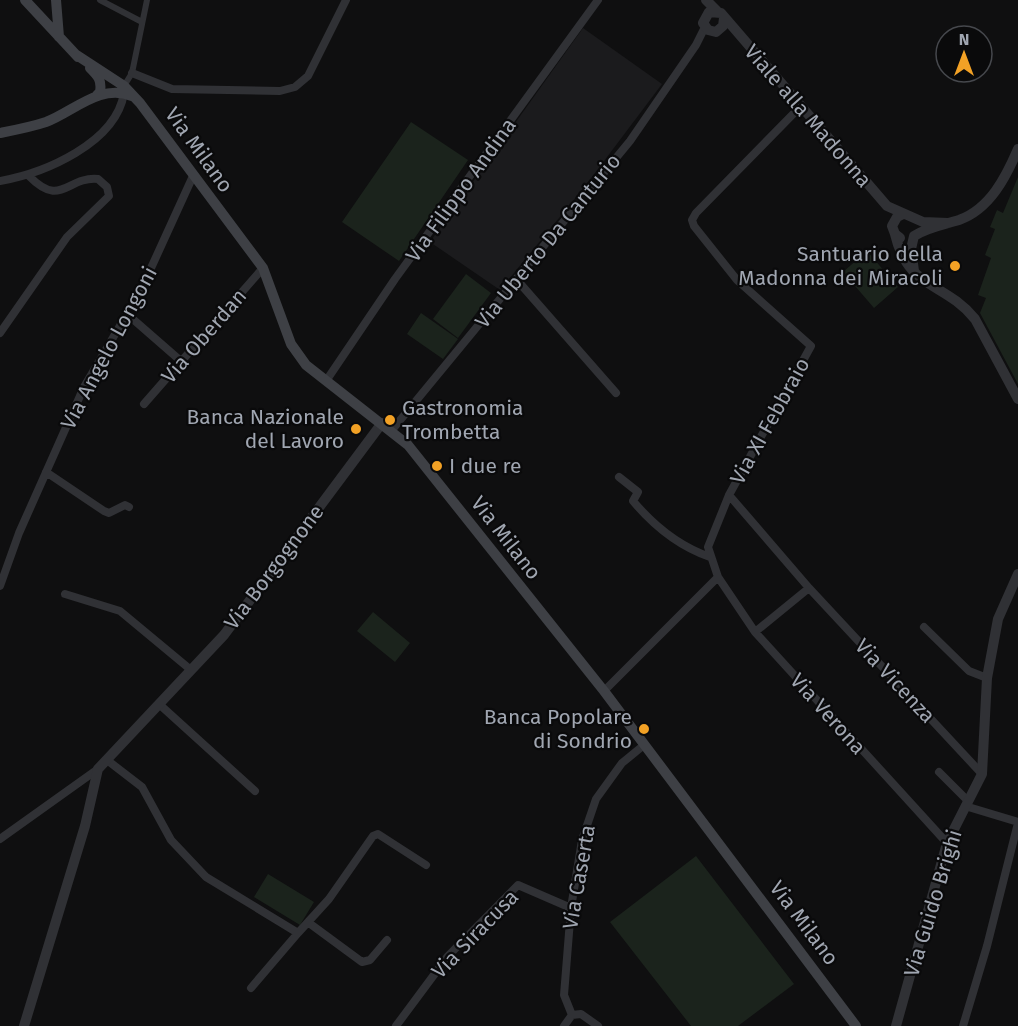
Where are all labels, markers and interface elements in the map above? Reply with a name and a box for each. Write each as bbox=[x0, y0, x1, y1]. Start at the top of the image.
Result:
north arrow bbox=[934, 24, 994, 84]
text: N bbox=[959, 30, 969, 49]
street label: Viale alla Madonna bbox=[739, 39, 877, 193]
street label: Via Milano bbox=[159, 102, 239, 198]
street label: Via Filippo Andina bbox=[400, 113, 522, 267]
street label: Via Uberto Da Canturio bbox=[470, 148, 626, 334]
place label: Santuario della Madonna dei Miracoli bbox=[738, 241, 943, 291]
marker: Santuario della Madonna dei Miracoli bbox=[948, 259, 962, 273]
street label: Via Angelo Longoni bbox=[55, 262, 163, 434]
street label: Via Oberdan bbox=[156, 283, 252, 389]
street label: Via XI Febbraio bbox=[725, 353, 815, 489]
place label: Gastronomia Trombetta bbox=[402, 395, 524, 445]
place label: Banca Nazionale del Lavoro bbox=[187, 404, 344, 454]
marker: Gastronomia Trombetta bbox=[383, 413, 397, 427]
marker: Banca Nazionale del Lavoro bbox=[349, 422, 363, 436]
place label: I due re bbox=[449, 453, 521, 479]
marker: I due re bbox=[430, 459, 444, 473]
street label: Via Milano bbox=[465, 491, 547, 585]
street label: Via Borgognone bbox=[219, 499, 329, 635]
street label: Via Vicenza bbox=[849, 633, 941, 729]
street label: Via Verona bbox=[785, 668, 871, 760]
place label: Banca Popolare di Sondrio bbox=[484, 704, 632, 754]
marker: Banca Popolare di Sondrio bbox=[637, 722, 651, 736]
street label: Via Caserta bbox=[557, 823, 601, 931]
street label: Via Guido Brighi bbox=[898, 826, 968, 980]
street label: Via Milano bbox=[764, 876, 844, 970]
street label: Via Siracusa bbox=[426, 884, 524, 984]

